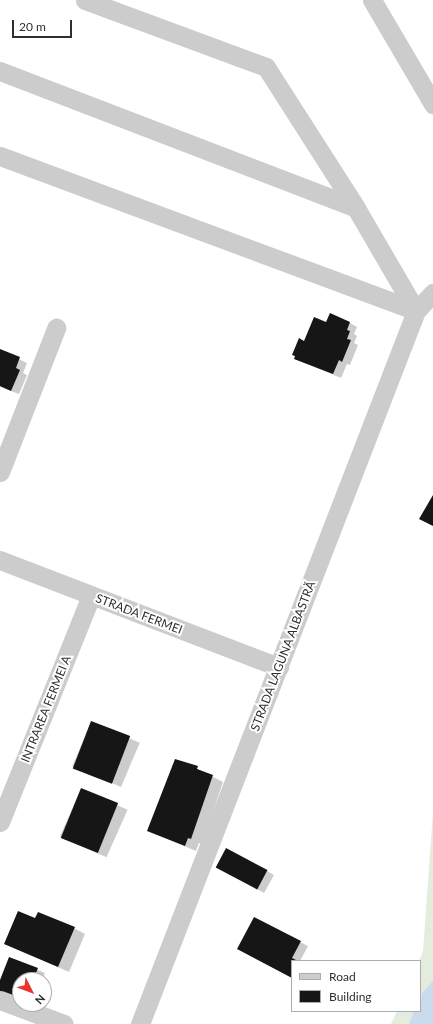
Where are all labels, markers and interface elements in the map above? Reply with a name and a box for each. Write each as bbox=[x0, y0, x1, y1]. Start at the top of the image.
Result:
scale bar bbox=[14, 12, 74, 38]
text: 20 m bbox=[19, 19, 46, 34]
street label: STRADA LAGUNA ALBASTRĂ bbox=[247, 578, 319, 734]
street label: STRADA FERMEI bbox=[93, 591, 185, 637]
street label: INTRAREA FERMEI A bbox=[18, 653, 74, 765]
legend bbox=[291, 960, 421, 1012]
text: Road bbox=[329, 969, 356, 984]
north arrow bbox=[12, 972, 52, 1012]
text: Building bbox=[329, 989, 372, 1004]
text: N bbox=[33, 992, 48, 1007]

